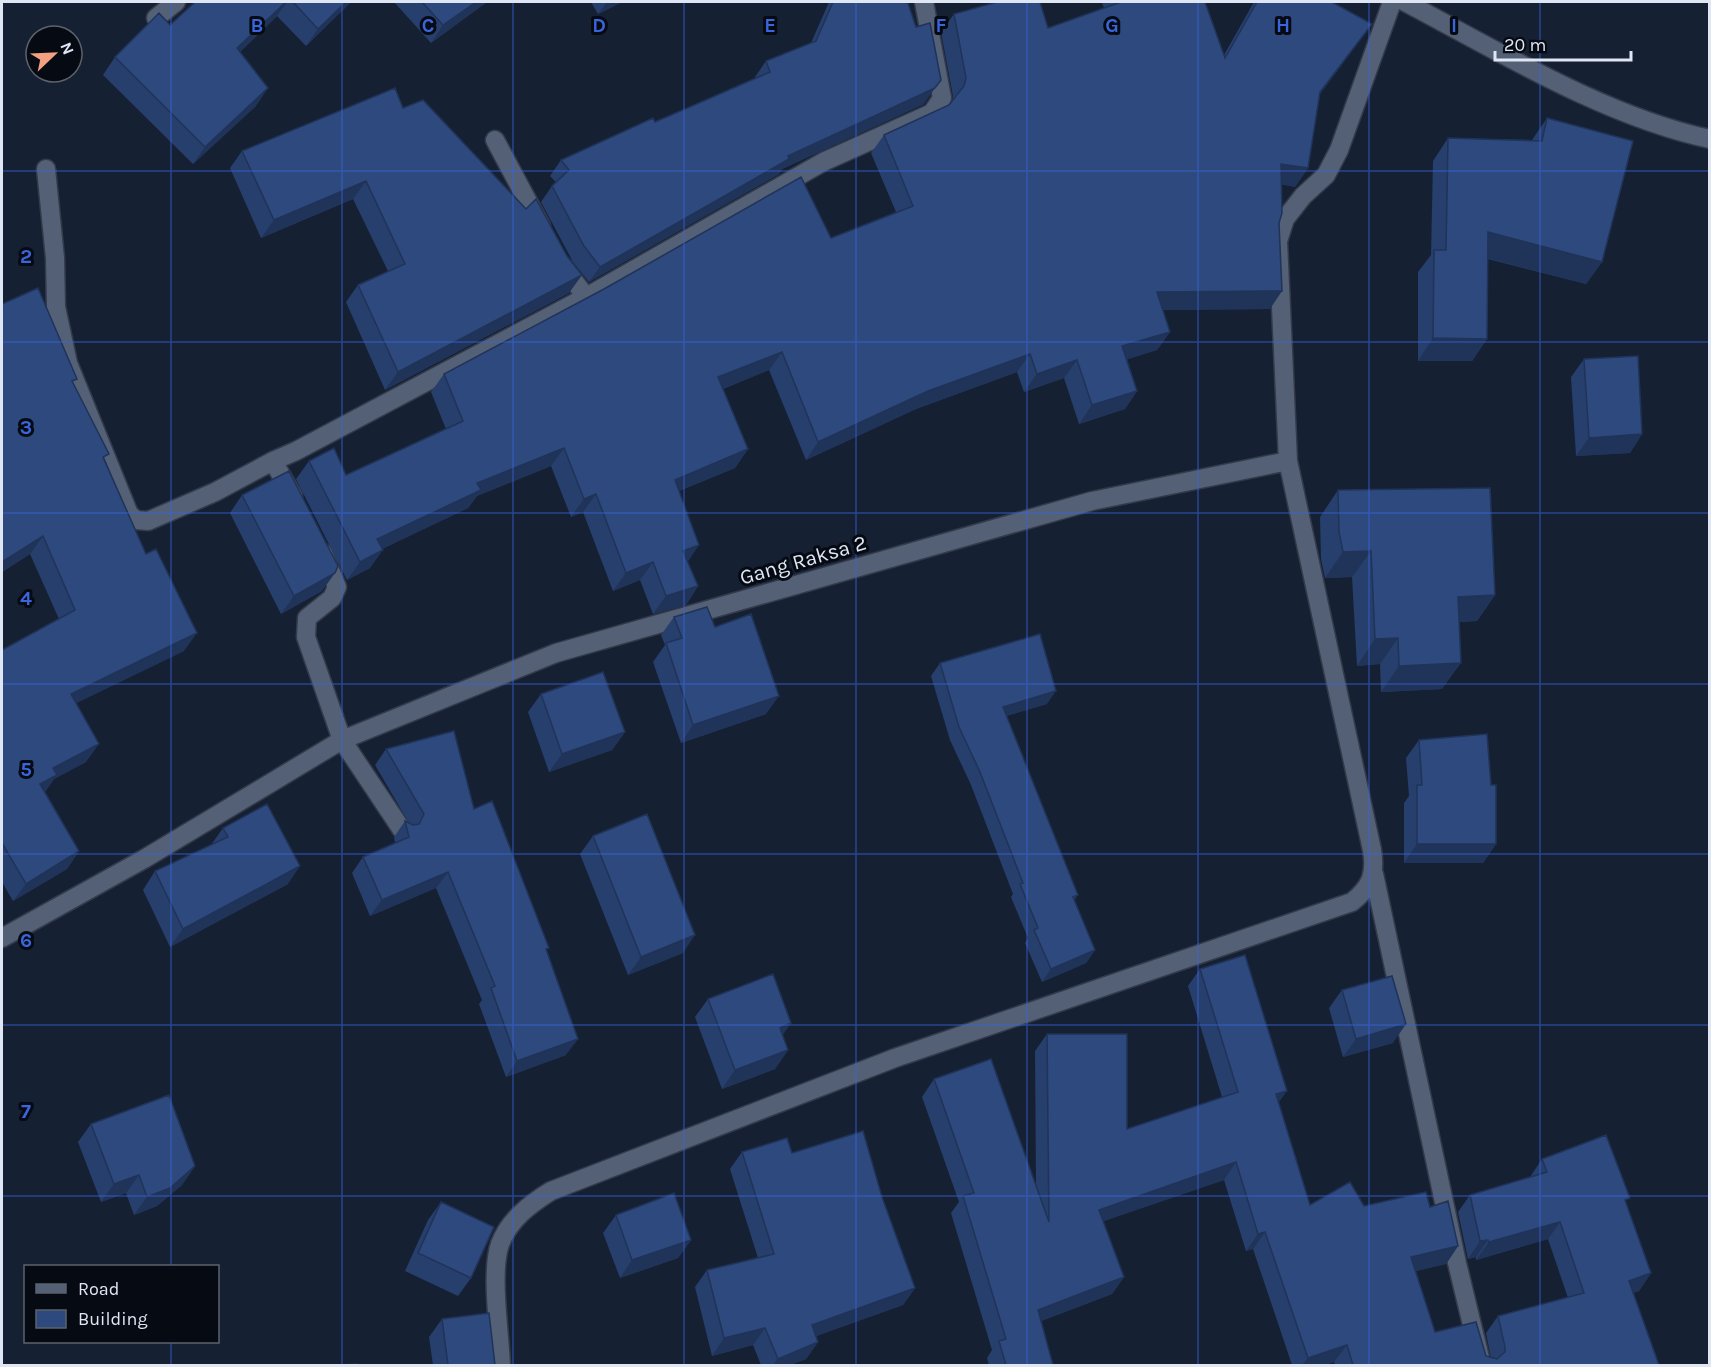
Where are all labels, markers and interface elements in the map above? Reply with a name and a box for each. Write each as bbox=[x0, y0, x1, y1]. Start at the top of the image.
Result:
text: B bbox=[251, 14, 263, 37]
text: C bbox=[422, 14, 434, 37]
text: D bbox=[592, 14, 606, 37]
text: E bbox=[764, 14, 776, 37]
text: F bbox=[936, 14, 947, 37]
text: G bbox=[1105, 14, 1119, 37]
text: H bbox=[1276, 14, 1290, 37]
text: I bbox=[1451, 14, 1457, 37]
north arrow bbox=[24, 24, 84, 84]
scale bar bbox=[1495, 24, 1632, 62]
text: 20 m bbox=[1504, 34, 1546, 56]
text: N bbox=[56, 39, 78, 57]
text: 2 bbox=[20, 245, 32, 268]
text: 3 bbox=[20, 416, 32, 439]
street label: Gang Raksa 2 bbox=[737, 530, 869, 590]
text: 4 bbox=[20, 587, 32, 610]
text: 5 bbox=[20, 758, 32, 781]
text: 6 bbox=[20, 929, 32, 952]
text: 7 bbox=[21, 1100, 31, 1123]
legend bbox=[24, 1265, 219, 1343]
text: Road bbox=[78, 1278, 119, 1300]
text: Building bbox=[78, 1308, 148, 1330]

